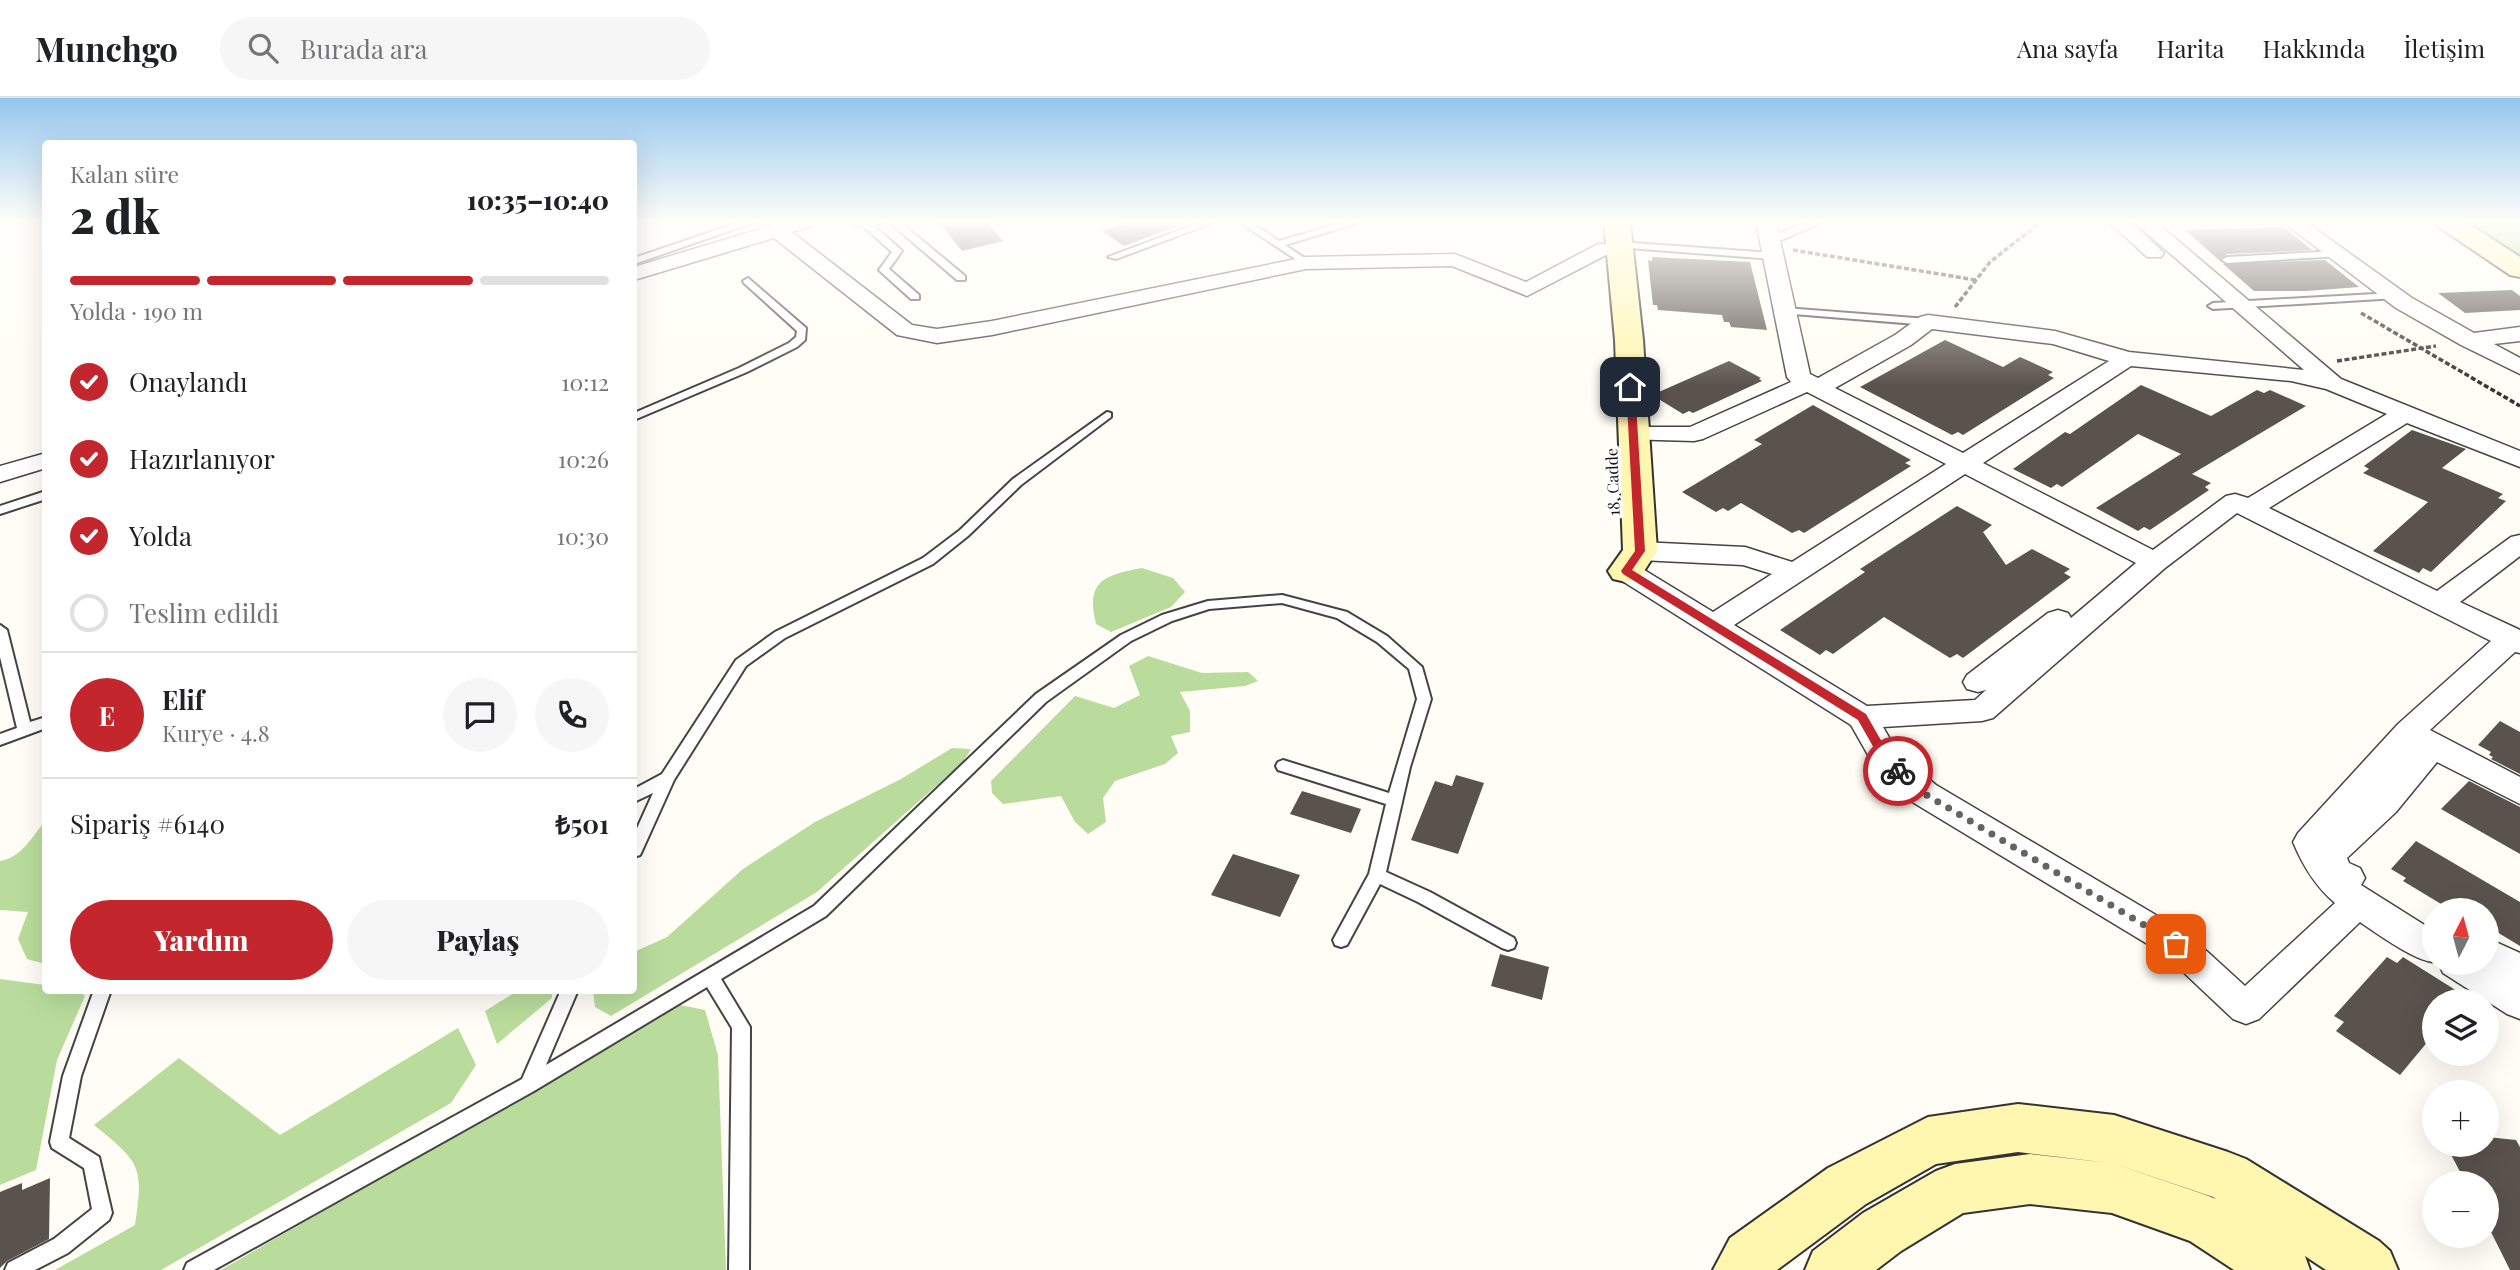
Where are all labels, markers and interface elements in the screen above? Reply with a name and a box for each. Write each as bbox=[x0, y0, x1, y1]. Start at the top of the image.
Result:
search box bbox=[220, 17, 710, 80]
text: Munchgo bbox=[35, 26, 178, 70]
icon: search bbox=[244, 29, 282, 67]
text: Burada ara bbox=[300, 31, 428, 66]
text: Ana sayfa bbox=[2017, 32, 2118, 64]
text: Harita bbox=[2156, 32, 2225, 64]
text: Hakkında bbox=[2263, 32, 2365, 64]
text: İletişim bbox=[2403, 32, 2485, 64]
text: Kalan süre bbox=[70, 158, 179, 189]
text: 10:35–10:40 bbox=[467, 182, 609, 217]
text: 2 dk bbox=[70, 184, 160, 246]
text: Yolda · 190 m bbox=[70, 295, 203, 326]
pin bbox=[1600, 357, 1660, 417]
icon: check bbox=[70, 363, 108, 401]
text: Onaylandı bbox=[129, 364, 248, 399]
text: 10:12 bbox=[561, 366, 609, 397]
icon: home bbox=[1611, 368, 1649, 406]
icon: check bbox=[70, 440, 108, 478]
text: Hazırlanıyor bbox=[129, 441, 275, 476]
text: 10:26 bbox=[558, 443, 609, 474]
street label: 18. Cadde bbox=[1600, 448, 1624, 516]
icon: check bbox=[70, 517, 108, 555]
text: Yolda bbox=[129, 518, 192, 553]
text: 10:30 bbox=[556, 520, 609, 551]
text: Teslim edildi bbox=[129, 595, 279, 630]
button: chat bbox=[443, 678, 517, 752]
button: phone bbox=[535, 678, 609, 752]
text: Elif bbox=[162, 682, 204, 717]
text: E bbox=[99, 698, 115, 733]
text: Kurye · 4.8 bbox=[162, 717, 270, 748]
courier bbox=[1863, 736, 1933, 806]
icon: bike bbox=[1879, 752, 1917, 790]
text: Sipariş #6140 bbox=[70, 806, 225, 841]
text: ₺501 bbox=[555, 806, 609, 841]
north arrow bbox=[2422, 898, 2499, 975]
map controls bbox=[2422, 898, 2499, 1248]
button: Yardım bbox=[70, 900, 333, 980]
button: Paylaş bbox=[347, 900, 609, 980]
pin bbox=[2146, 914, 2206, 974]
icon: bag bbox=[2157, 925, 2195, 963]
button: layers bbox=[2422, 989, 2499, 1066]
button: + bbox=[2422, 1080, 2499, 1157]
button: − bbox=[2422, 1171, 2499, 1248]

